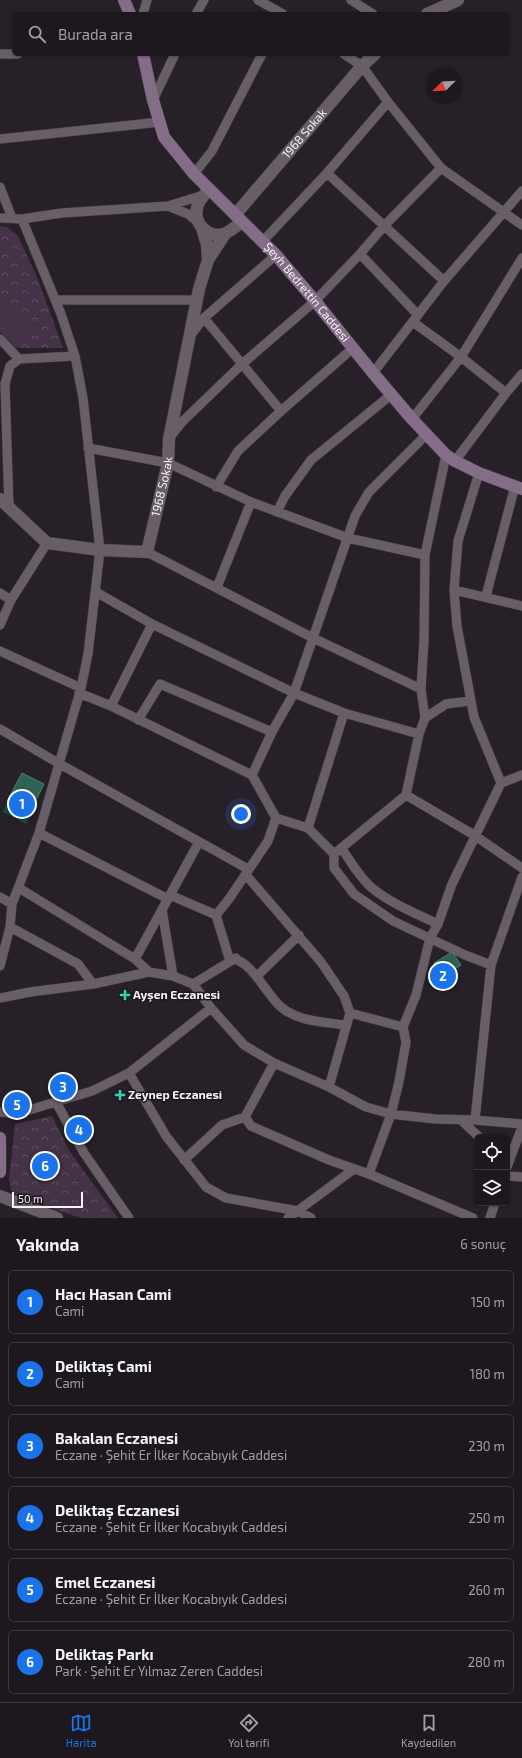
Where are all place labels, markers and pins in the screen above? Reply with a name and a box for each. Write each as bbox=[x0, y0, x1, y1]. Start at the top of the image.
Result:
pin: 1 bbox=[9, 789, 35, 819]
pin: 2 bbox=[430, 961, 456, 991]
place label: Ayşen Eczanesi bbox=[133, 987, 220, 1002]
marker: Ayşen Eczanesi bbox=[120, 990, 130, 1000]
pin: 3 bbox=[50, 1072, 76, 1102]
place label: Zeynep Eczanesi bbox=[128, 1087, 222, 1102]
pin: 5 bbox=[4, 1090, 30, 1120]
marker: Zeynep Eczanesi bbox=[115, 1090, 125, 1100]
pin: 4 bbox=[66, 1115, 92, 1145]
pin: 6 bbox=[32, 1151, 58, 1181]

